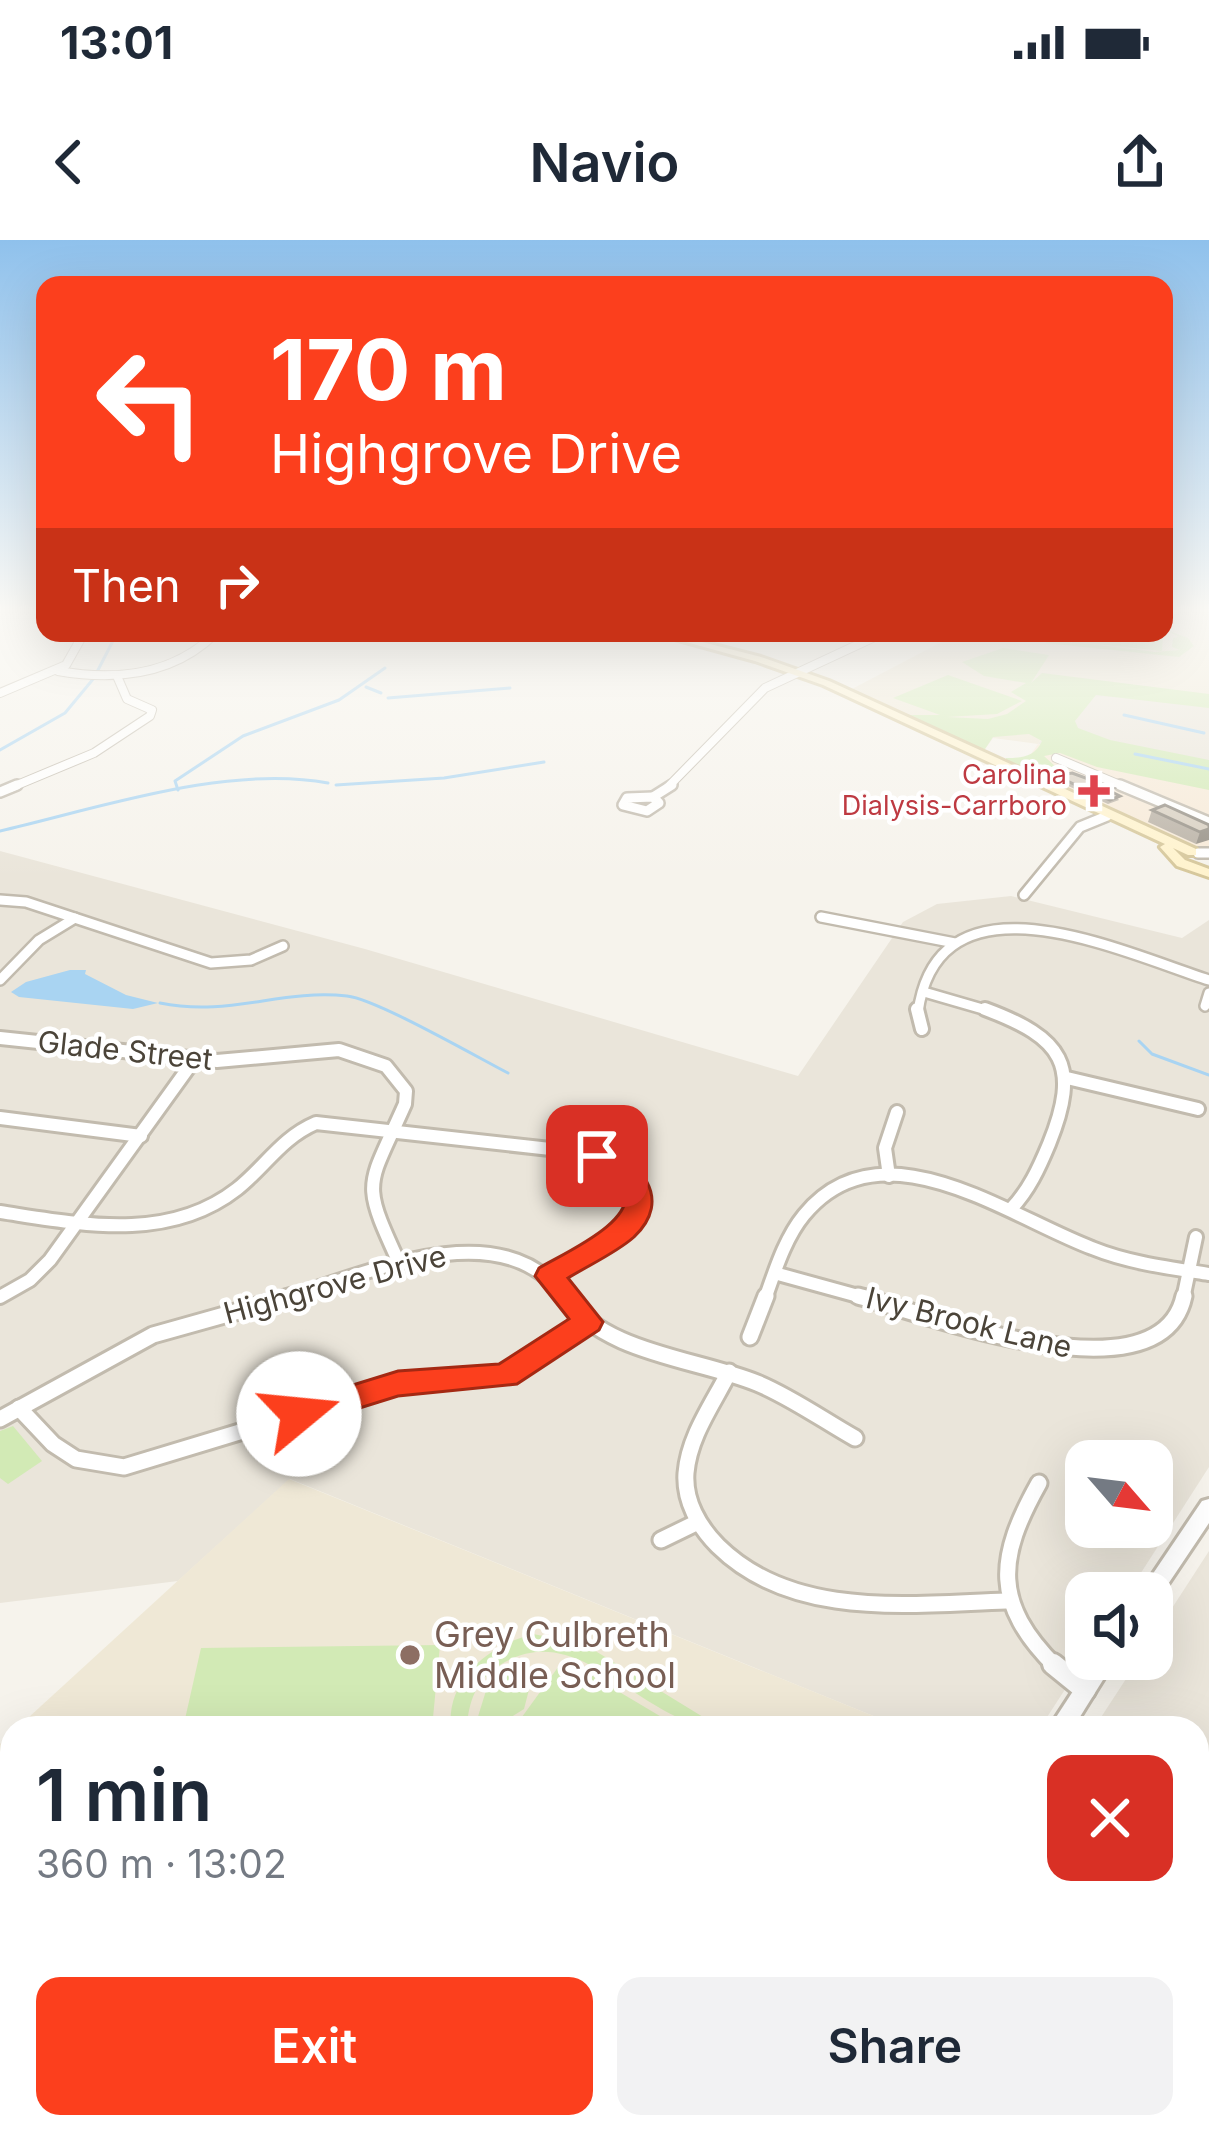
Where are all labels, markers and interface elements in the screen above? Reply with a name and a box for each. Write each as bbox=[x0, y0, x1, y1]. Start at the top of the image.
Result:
text: 13:01 bbox=[60, 15, 173, 70]
icon: back bbox=[36, 129, 102, 195]
icon: share bbox=[1107, 129, 1173, 195]
text: Navio bbox=[530, 130, 679, 195]
text: 170 m bbox=[270, 319, 507, 420]
icon: left bbox=[72, 324, 228, 480]
text: Highgrove Drive bbox=[270, 421, 682, 486]
icon: right bbox=[204, 552, 270, 618]
text: Then bbox=[72, 558, 180, 613]
place label: Carolina Dialysis-Carrboro bbox=[842, 758, 1067, 822]
marker: Carolina Dialysis-Carrboro bbox=[1078, 775, 1110, 807]
street label: Glade Street bbox=[36, 1023, 214, 1077]
pin bbox=[546, 1105, 648, 1207]
icon: arrive bbox=[564, 1123, 630, 1189]
street label: Highgrove Drive bbox=[220, 1237, 450, 1331]
street label: Ivy Brook Lane bbox=[863, 1279, 1076, 1365]
position arrow bbox=[236, 1351, 362, 1477]
north arrow bbox=[1065, 1440, 1173, 1548]
map controls bbox=[1065, 1440, 1173, 1680]
button: sound bbox=[1065, 1572, 1173, 1680]
place label: Grey Culbreth Middle School bbox=[434, 1612, 676, 1697]
marker: Grey Culbreth Middle School bbox=[397, 1642, 423, 1668]
text: 1 min bbox=[36, 1751, 212, 1838]
button: close bbox=[1047, 1755, 1173, 1881]
text: 360 m · 13:02 bbox=[36, 1840, 287, 1887]
button: Exit bbox=[36, 1977, 593, 2115]
button: Share bbox=[617, 1977, 1173, 2115]

